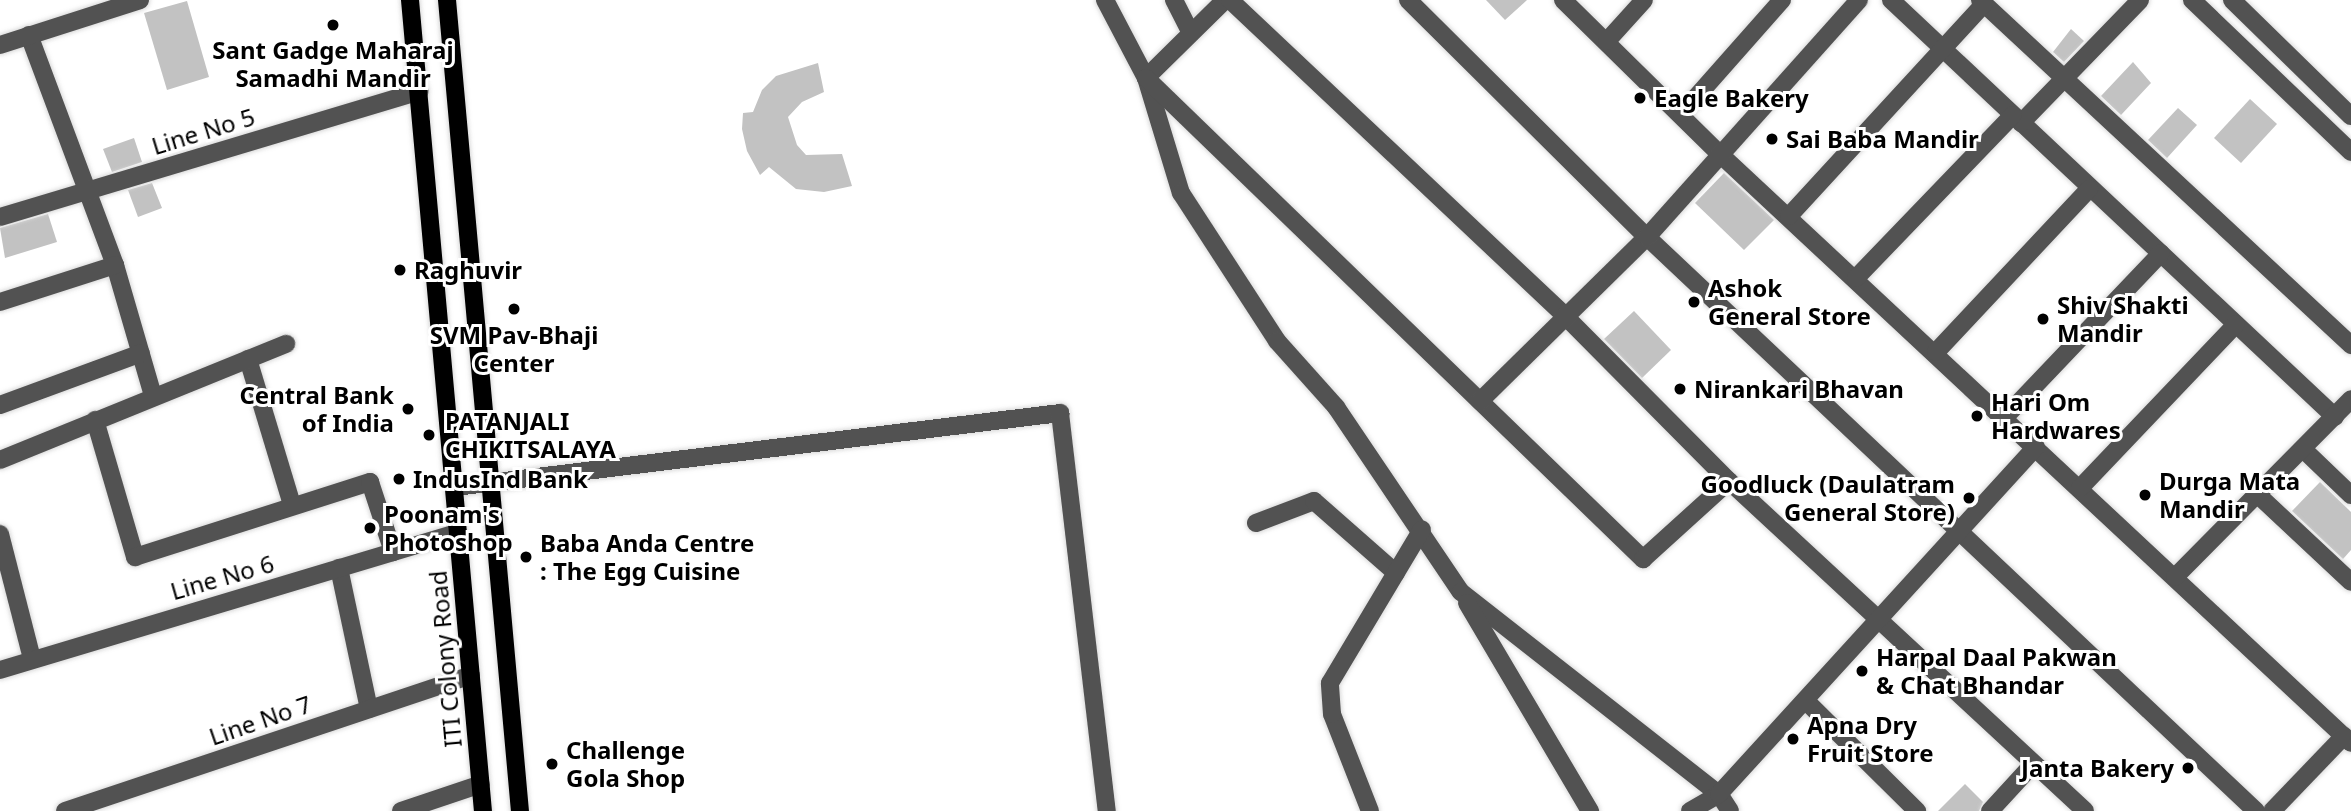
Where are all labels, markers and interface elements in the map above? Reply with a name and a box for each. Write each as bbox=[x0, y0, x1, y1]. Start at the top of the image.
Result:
marker: Sant Gadge Maharaj Samadhi Mandir bbox=[325, 17, 341, 33]
place label: Sant Gadge Maharaj Samadhi Mandir bbox=[212, 36, 454, 92]
place label: Eagle Bakery bbox=[1654, 84, 1809, 112]
marker: Eagle Bakery bbox=[1632, 90, 1648, 106]
street label: Line No 5 bbox=[148, 102, 258, 160]
place label: Sai Baba Mandir bbox=[1786, 125, 1979, 153]
marker: Sai Baba Mandir bbox=[1764, 131, 1780, 147]
place label: Raghuvir bbox=[414, 256, 522, 284]
marker: Raghuvir bbox=[392, 262, 408, 278]
place label: Ashok General Store bbox=[1708, 274, 1871, 330]
place label: Shiv Shakti Mandir bbox=[2057, 291, 2189, 347]
marker: Ashok General Store bbox=[1686, 294, 1702, 310]
marker: SVM Pav-Bhaji Center bbox=[506, 301, 522, 317]
marker: Shiv Shakti Mandir bbox=[2035, 311, 2051, 327]
place label: SVM Pav-Bhaji Center bbox=[430, 321, 598, 377]
place label: Nirankari Bhavan bbox=[1694, 375, 1904, 403]
place label: Central Bank of India bbox=[239, 381, 394, 437]
marker: Nirankari Bhavan bbox=[1672, 381, 1688, 397]
place label: Hari Om Hardwares bbox=[1991, 388, 2121, 444]
marker: Central Bank of India bbox=[400, 401, 416, 417]
place label: PATANJALI CHIKITSALAYA bbox=[445, 407, 616, 463]
marker: Hari Om Hardwares bbox=[1969, 408, 1985, 424]
marker: PATANJALI CHIKITSALAYA bbox=[419, 425, 439, 445]
place label: IndusInd Bank bbox=[413, 465, 588, 493]
place label: Durga Mata Mandir bbox=[2159, 467, 2300, 523]
place label: Goodluck (Daulatram General Store) bbox=[1701, 470, 1955, 526]
marker: IndusInd Bank bbox=[391, 471, 407, 487]
marker: Durga Mata Mandir bbox=[2137, 487, 2153, 503]
marker: Goodluck (Daulatram General Store) bbox=[1961, 490, 1977, 506]
place label: Poonam's Photoshop bbox=[384, 500, 513, 556]
marker: Poonam's Photoshop bbox=[362, 520, 378, 536]
place label: Baba Anda Centre : The Egg Cuisine bbox=[540, 529, 754, 585]
street label: Line No 6 bbox=[167, 549, 277, 605]
marker: Baba Anda Centre : The Egg Cuisine bbox=[518, 549, 534, 565]
street label: ITI Colony Road bbox=[423, 569, 467, 749]
place label: Harpal Daal Pakwan & Chat Bhandar bbox=[1876, 643, 2117, 699]
marker: Harpal Daal Pakwan & Chat Bhandar bbox=[1854, 663, 1870, 679]
street label: Line No 7 bbox=[205, 689, 315, 751]
place label: Apna Dry Fruit Store bbox=[1807, 711, 1934, 767]
marker: Apna Dry Fruit Store bbox=[1785, 731, 1801, 747]
place label: Challenge Gola Shop bbox=[566, 736, 685, 792]
place label: Janta Bakery bbox=[2021, 754, 2174, 782]
marker: Challenge Gola Shop bbox=[544, 756, 560, 772]
marker: Janta Bakery bbox=[2180, 760, 2196, 776]

